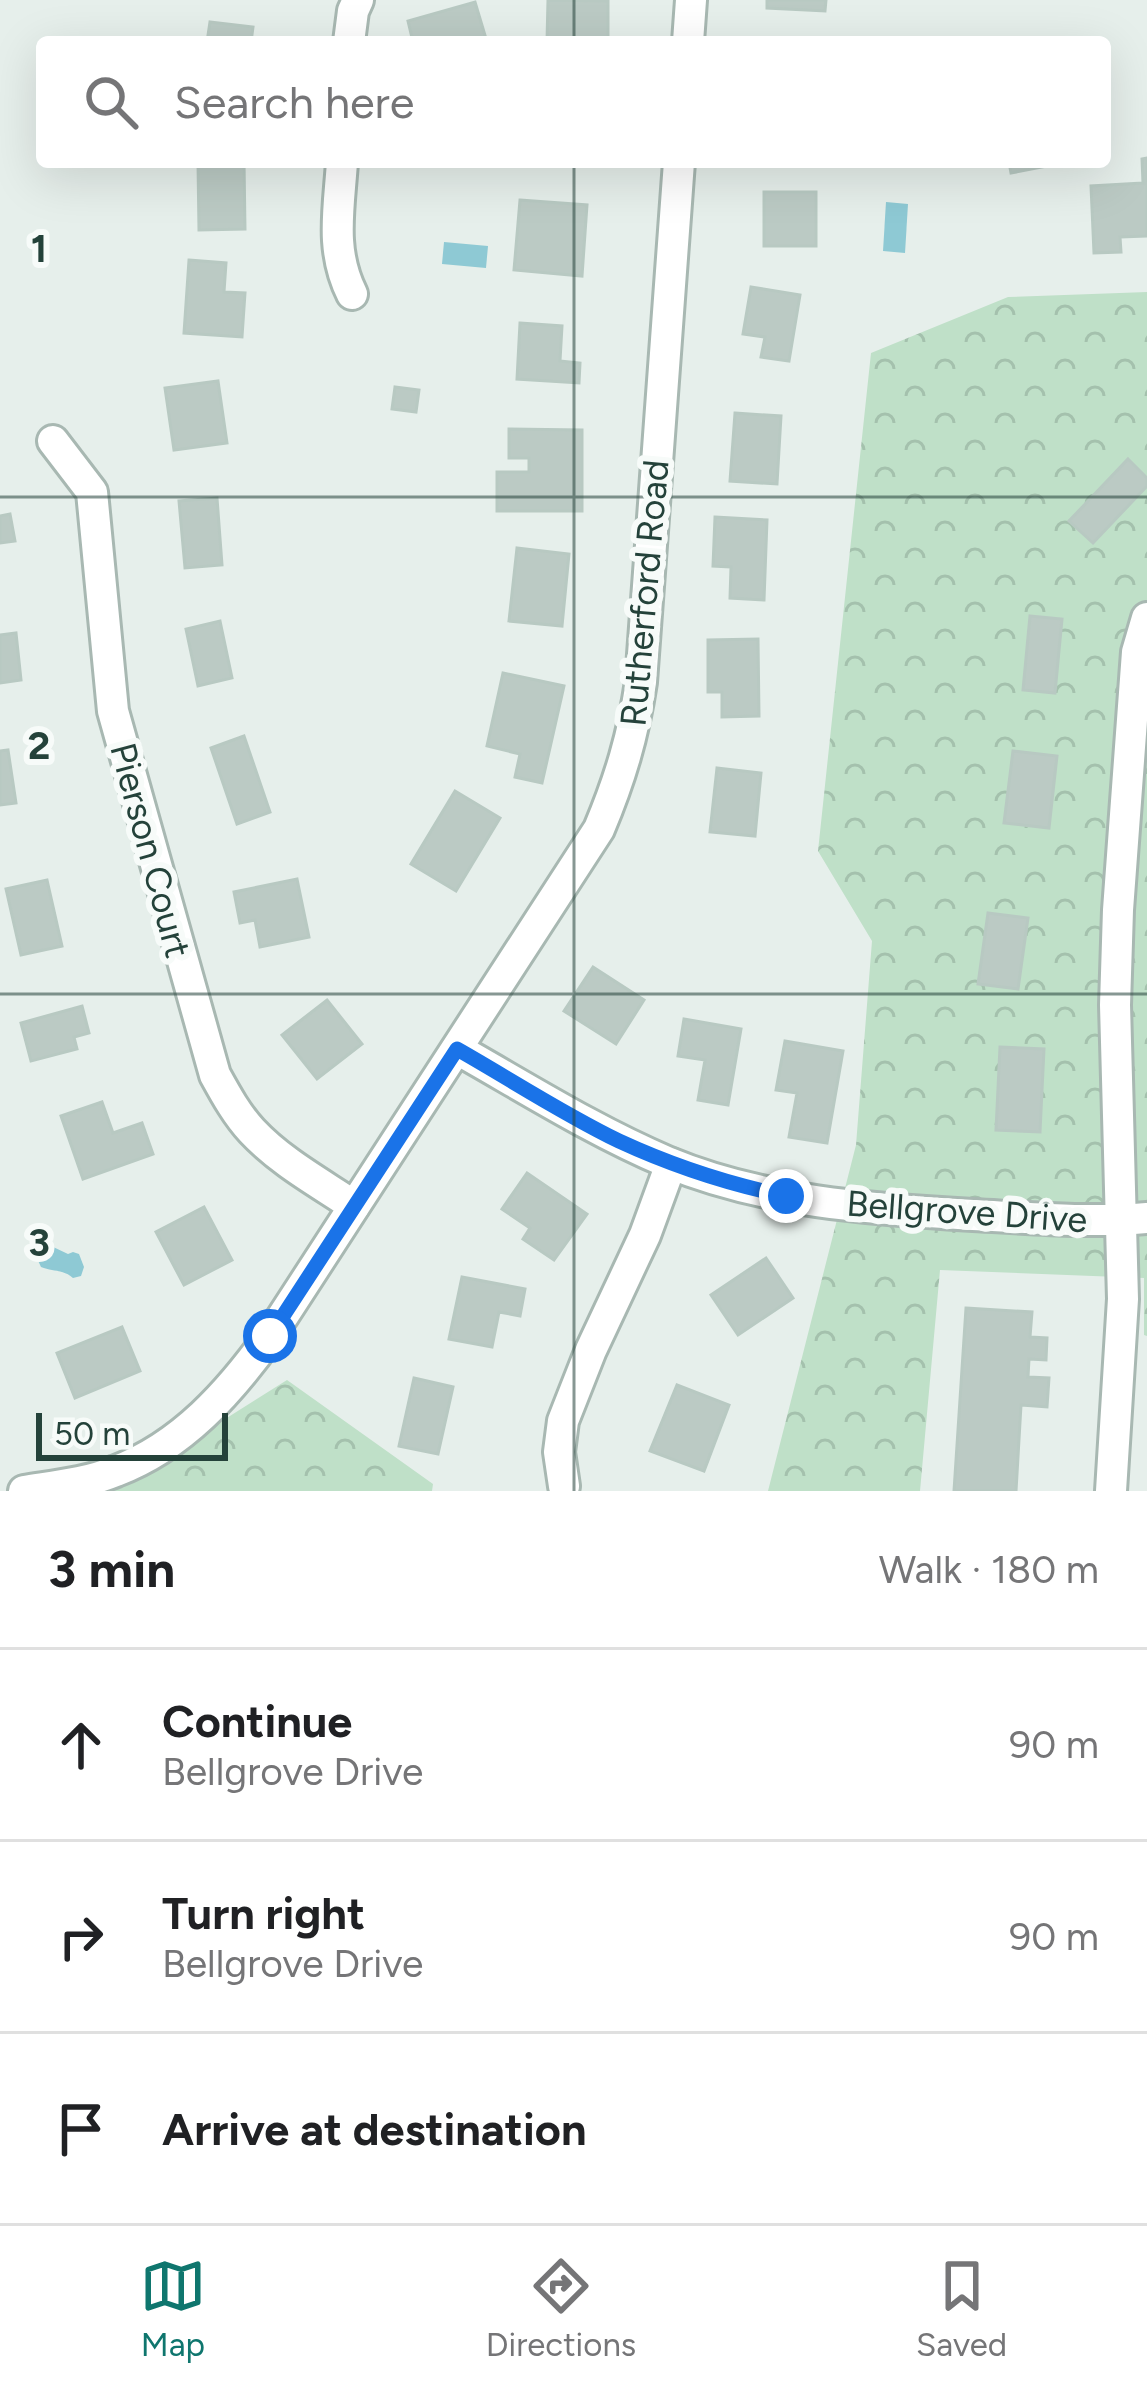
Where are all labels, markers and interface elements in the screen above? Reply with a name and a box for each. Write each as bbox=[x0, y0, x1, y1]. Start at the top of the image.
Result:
search box bbox=[36, 36, 1111, 168]
icon: search bbox=[78, 69, 144, 135]
text: Search here bbox=[174, 75, 414, 129]
text: 1 bbox=[31, 225, 47, 272]
street label: Rutherford Road bbox=[611, 458, 678, 728]
text: 2 bbox=[28, 722, 50, 769]
street label: Pierson Court bbox=[101, 738, 200, 962]
route end bbox=[759, 1169, 813, 1223]
street label: Bellgrove Drive bbox=[845, 1182, 1089, 1241]
text: 3 bbox=[28, 1219, 50, 1266]
route start bbox=[243, 1309, 297, 1363]
scale bar bbox=[36, 1407, 228, 1460]
text: 50 m bbox=[54, 1414, 130, 1453]
text: 3 min bbox=[48, 1539, 175, 1600]
text: Walk · 180 m bbox=[879, 1546, 1099, 1593]
text: Continue bbox=[162, 1694, 352, 1748]
icon: ahead bbox=[48, 1712, 114, 1778]
text: 90 m bbox=[1009, 1721, 1099, 1768]
text: Bellgrove Drive bbox=[162, 1748, 423, 1795]
text: Turn right bbox=[162, 1886, 365, 1940]
icon: right bbox=[48, 1904, 114, 1970]
text: 90 m bbox=[1009, 1913, 1099, 1960]
text: Bellgrove Drive bbox=[162, 1940, 423, 1987]
icon: arrive bbox=[48, 2096, 114, 2162]
text: Arrive at destination bbox=[162, 2102, 586, 2156]
tab: Map bbox=[140, 2253, 206, 2364]
tab: Directions bbox=[486, 2253, 636, 2364]
tab: Saved bbox=[916, 2253, 1007, 2364]

